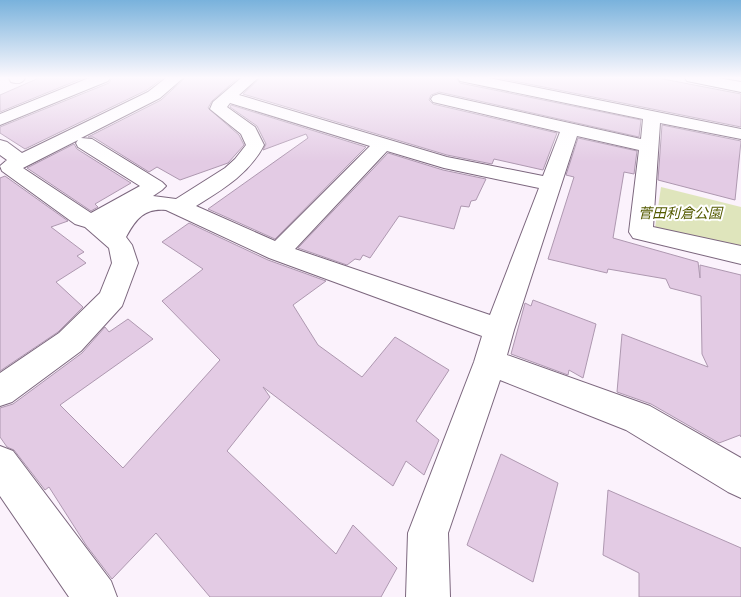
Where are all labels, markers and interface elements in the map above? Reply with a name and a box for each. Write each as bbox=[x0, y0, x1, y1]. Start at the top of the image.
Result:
park label: 菅田利倉公園 bbox=[638, 204, 724, 222]

